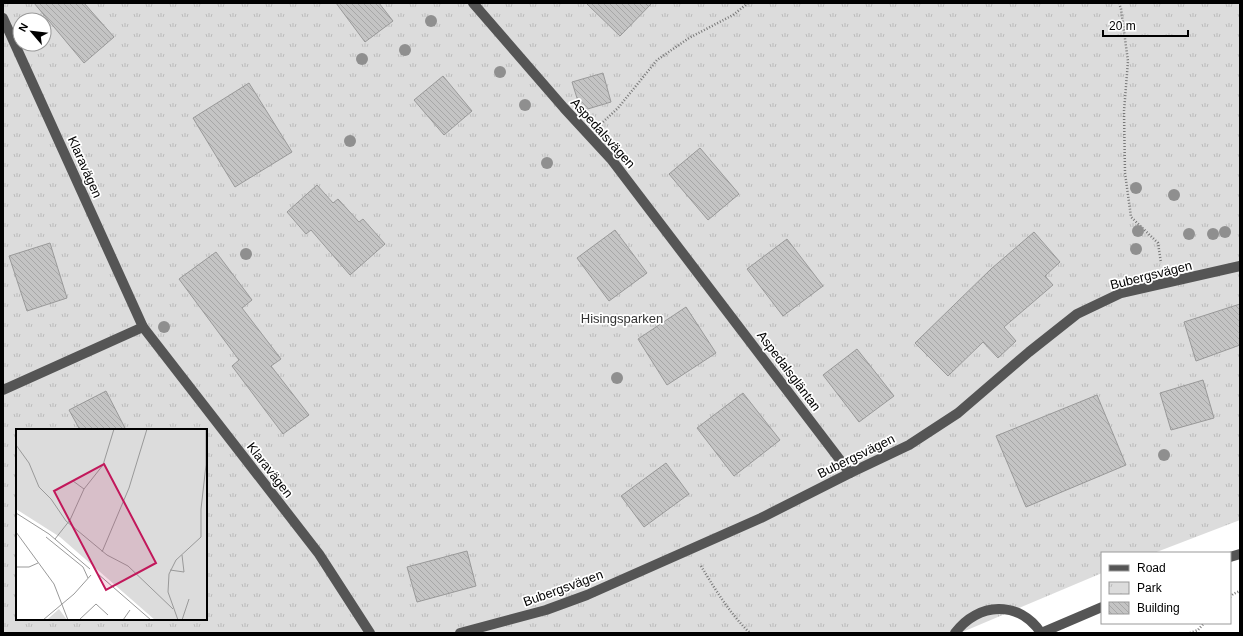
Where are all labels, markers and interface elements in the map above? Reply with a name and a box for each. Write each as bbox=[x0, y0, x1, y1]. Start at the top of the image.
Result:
north arrow bbox=[12, 12, 52, 52]
scale bar bbox=[1103, 12, 1188, 38]
text: 20 m bbox=[1109, 19, 1136, 33]
text: N bbox=[16, 21, 30, 34]
street label: Aspedalsvägen bbox=[568, 95, 638, 171]
street label: Klaravägen bbox=[65, 134, 105, 200]
street label: Bubergsvägen bbox=[1109, 258, 1193, 292]
park label: Hisingsparken bbox=[581, 311, 663, 326]
street label: Aspedalsgläntan bbox=[754, 328, 824, 414]
inset map bbox=[16, 429, 207, 620]
street label: Bubergsvägen bbox=[815, 431, 897, 481]
street label: Klaravägen bbox=[244, 439, 296, 501]
legend bbox=[1101, 552, 1231, 624]
text: Road bbox=[1137, 561, 1166, 575]
street label: Bubergsvägen bbox=[521, 567, 605, 609]
text: Park bbox=[1137, 581, 1163, 595]
text: Building bbox=[1137, 601, 1180, 615]

